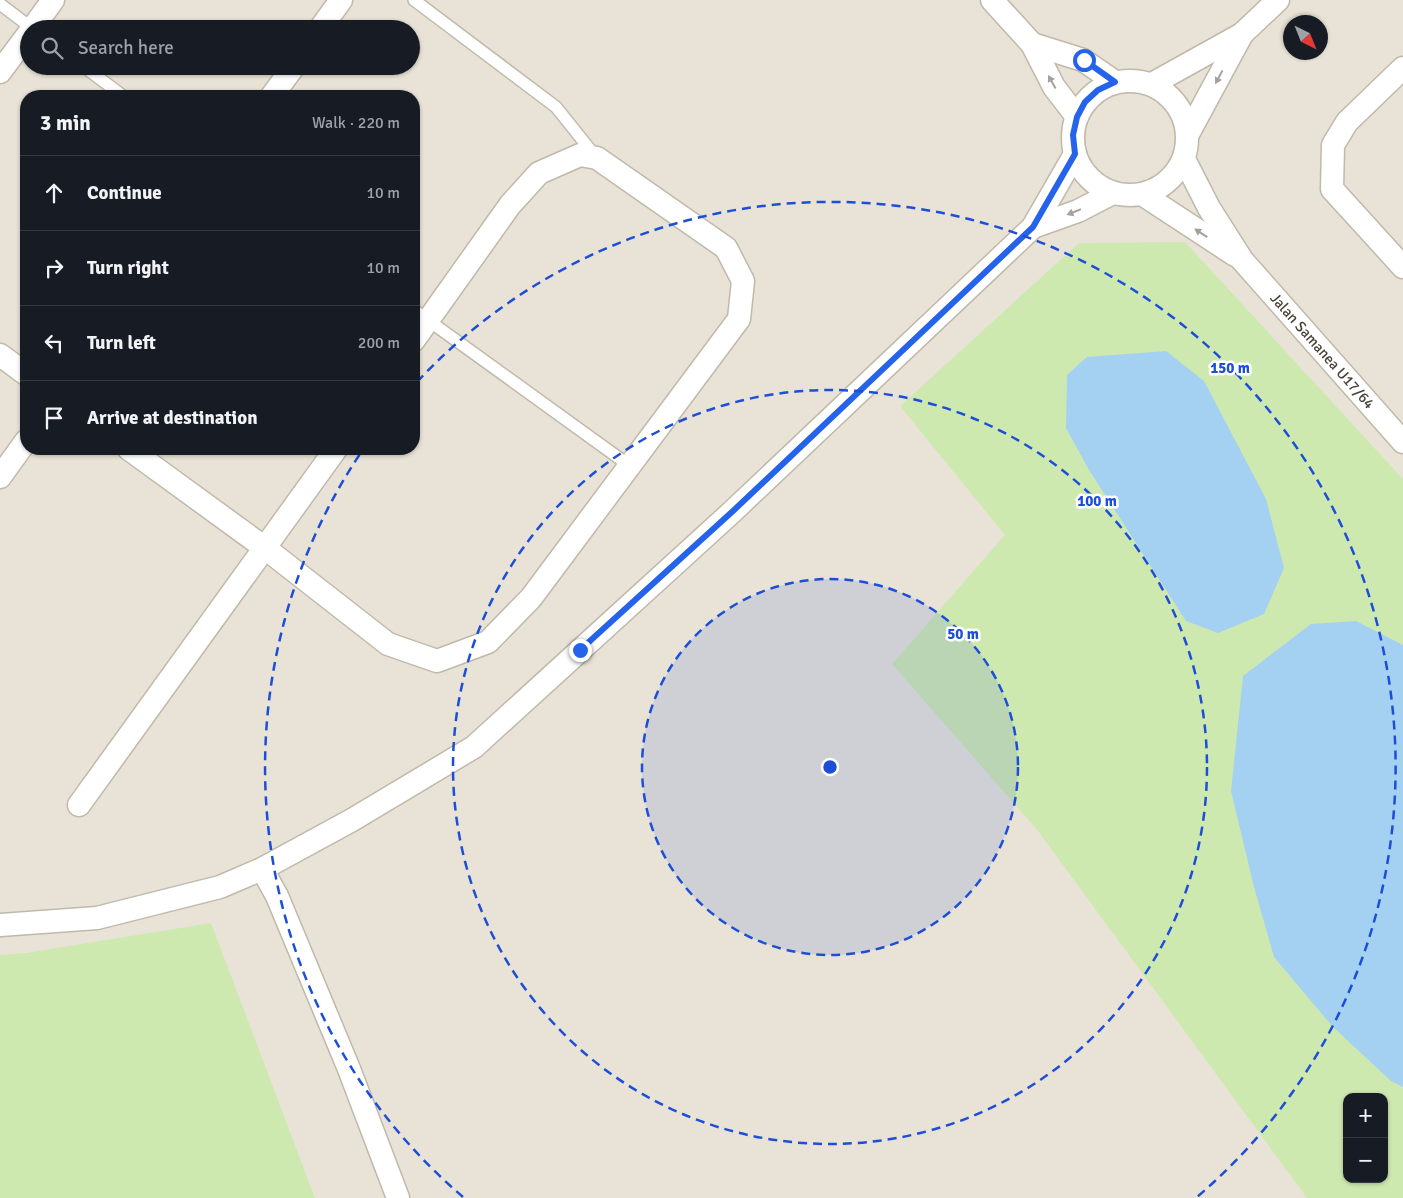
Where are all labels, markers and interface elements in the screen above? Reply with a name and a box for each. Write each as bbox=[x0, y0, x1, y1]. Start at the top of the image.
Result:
north arrow bbox=[1283, 15, 1328, 60]
search box bbox=[20, 20, 420, 75]
icon: search bbox=[38, 34, 66, 62]
text: Search here bbox=[78, 36, 174, 60]
route start bbox=[1073, 49, 1096, 72]
one-way arrow bbox=[1215, 70, 1223, 84]
one-way arrow bbox=[1047, 75, 1056, 89]
text: 3 min bbox=[40, 110, 91, 136]
text: Walk · 220 m bbox=[312, 113, 400, 133]
icon: ahead bbox=[40, 179, 68, 207]
text: Continue bbox=[87, 181, 162, 205]
text: 10 m bbox=[366, 183, 400, 203]
one-way arrow bbox=[1066, 208, 1081, 216]
one-way arrow bbox=[1194, 229, 1207, 238]
icon: right bbox=[40, 254, 68, 282]
text: Turn right bbox=[87, 256, 169, 280]
text: 10 m bbox=[366, 258, 400, 278]
street label: Jalan Samanea U17/64 bbox=[1267, 289, 1378, 413]
icon: left bbox=[40, 329, 68, 357]
text: Turn left bbox=[87, 331, 156, 355]
text: 200 m bbox=[358, 333, 400, 353]
text: 150 m bbox=[1210, 359, 1250, 377]
icon: arrive bbox=[40, 404, 68, 432]
text: Arrive at destination bbox=[87, 406, 258, 430]
text: 100 m bbox=[1077, 492, 1117, 510]
text: 50 m bbox=[947, 625, 979, 643]
route end bbox=[569, 639, 592, 662]
centre of rings bbox=[821, 758, 839, 776]
map controls bbox=[1343, 1093, 1388, 1183]
button: + bbox=[1343, 1093, 1388, 1138]
button: − bbox=[1343, 1138, 1388, 1183]

